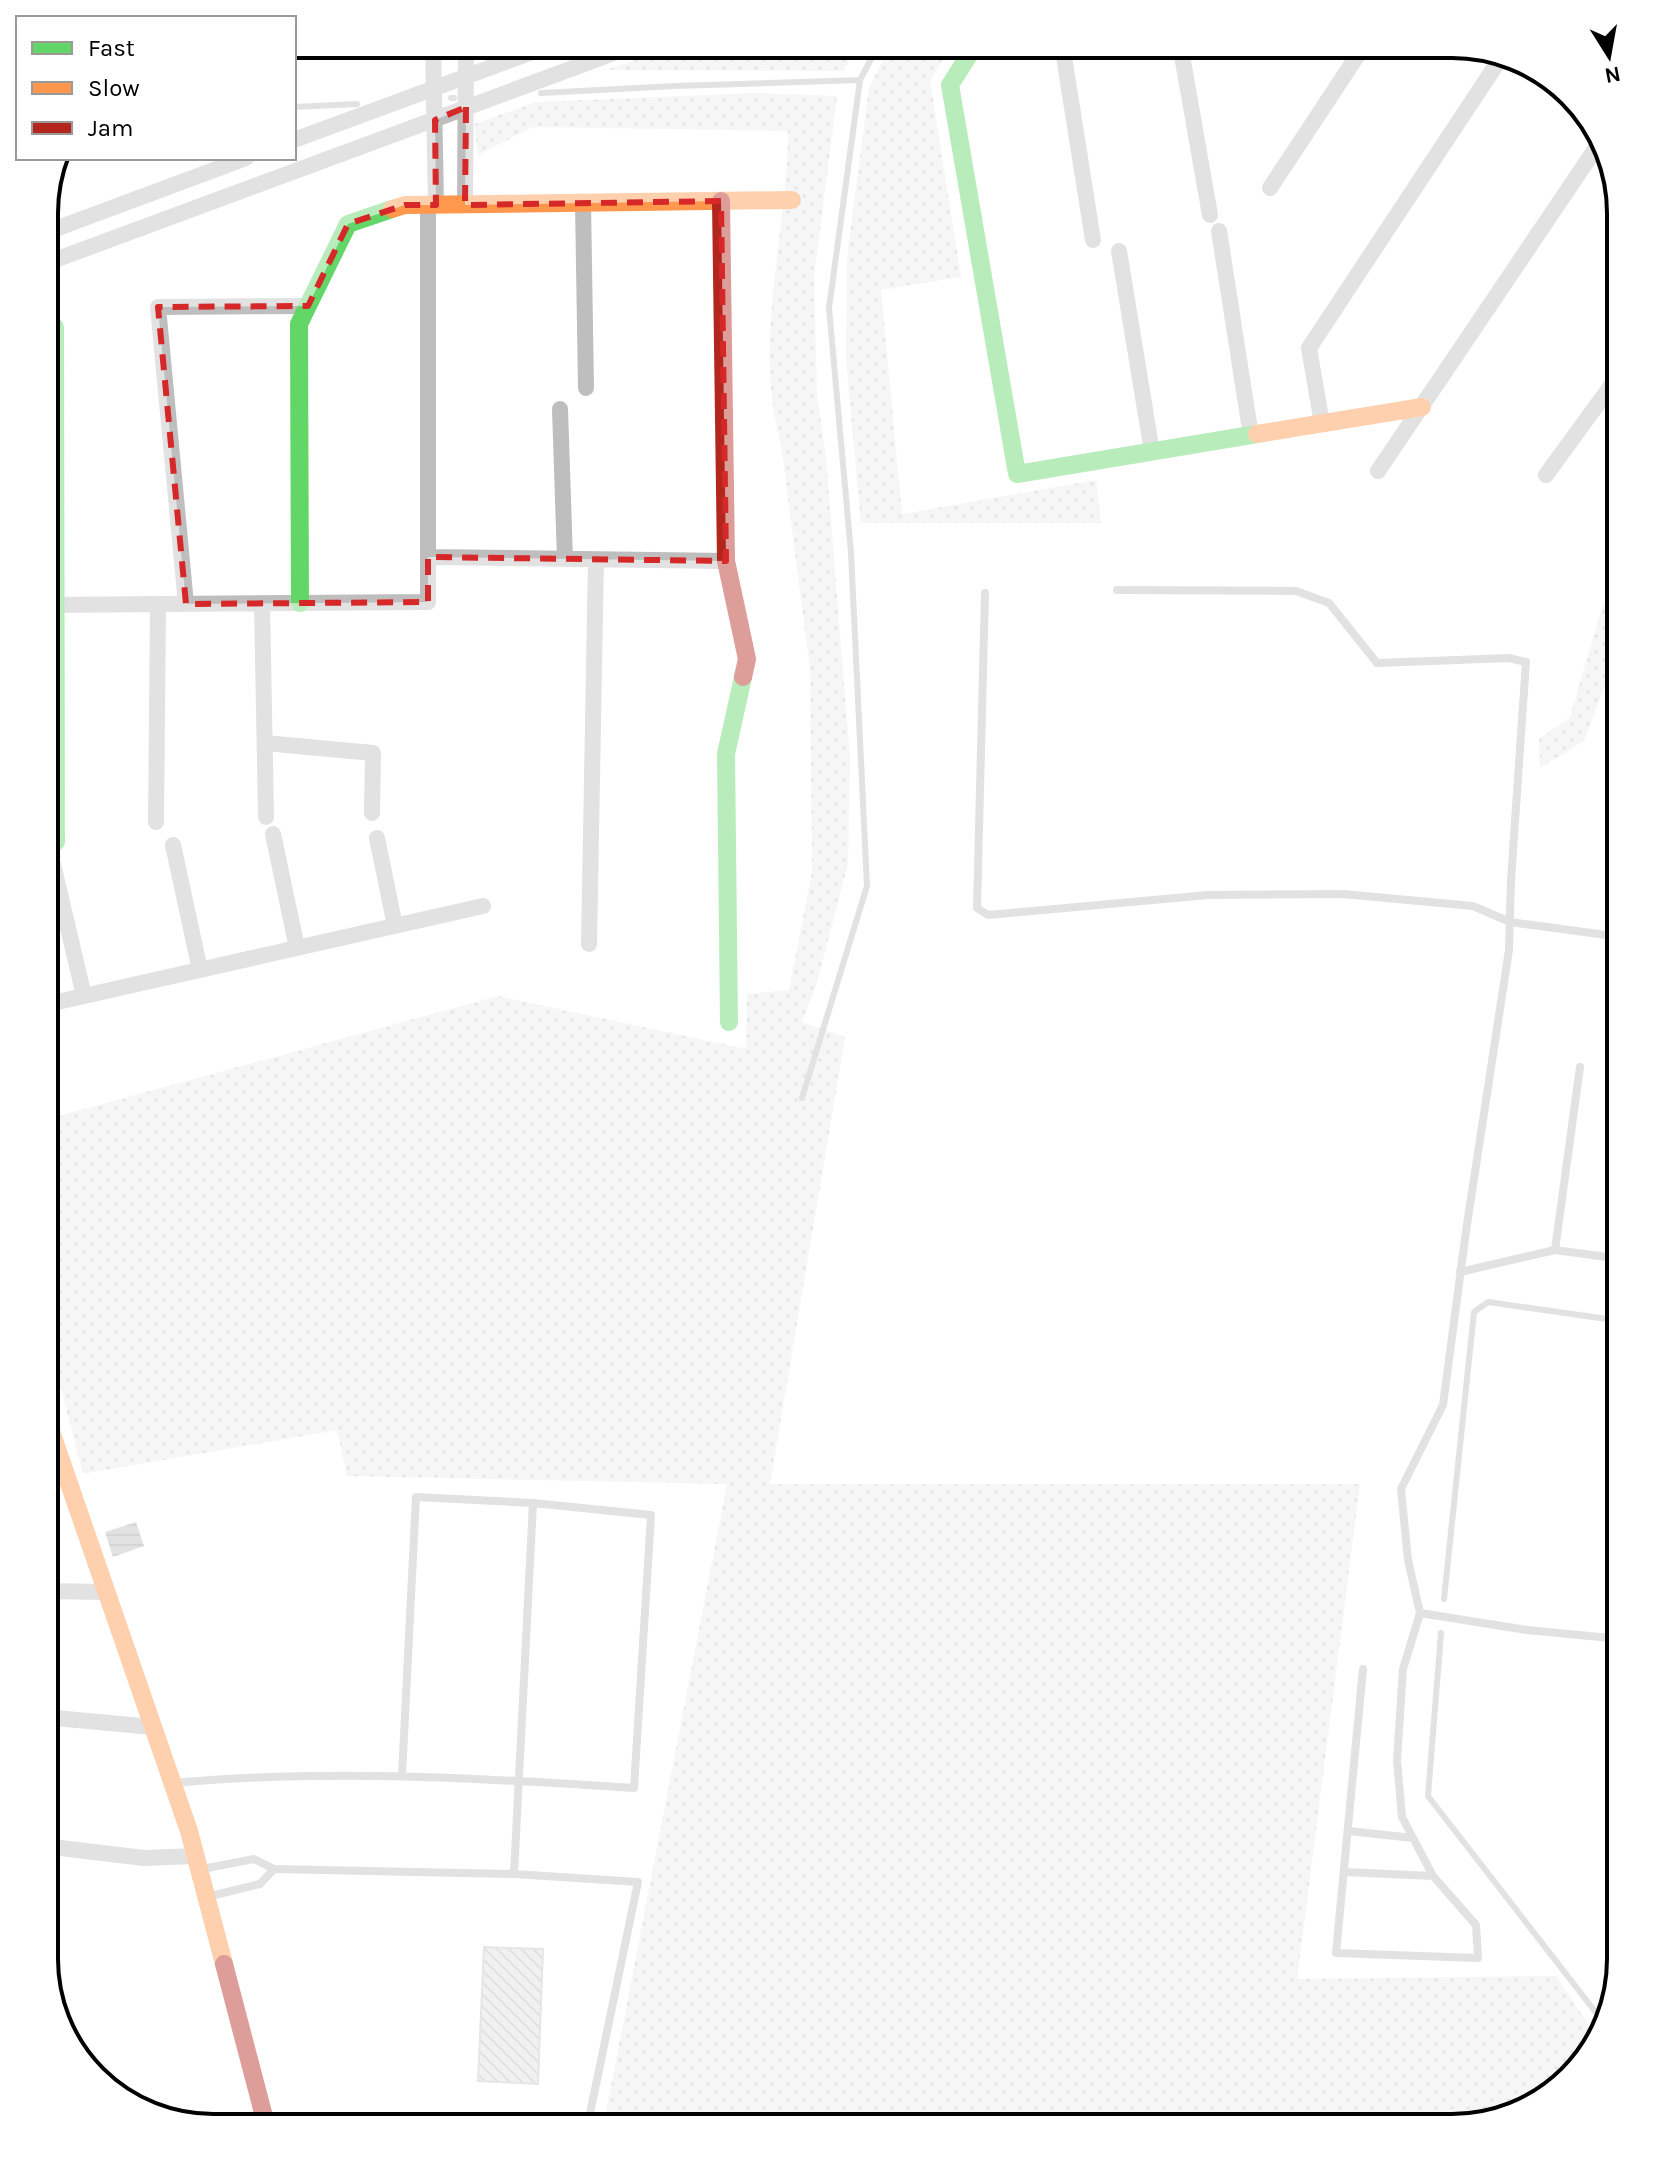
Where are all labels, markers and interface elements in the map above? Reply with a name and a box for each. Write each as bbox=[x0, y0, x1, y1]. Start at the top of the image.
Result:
legend bbox=[16, 16, 296, 160]
north arrow bbox=[1569, 16, 1649, 96]
text: Fast bbox=[88, 34, 135, 62]
text: N bbox=[1602, 60, 1623, 89]
text: Slow bbox=[88, 74, 140, 102]
text: Jam bbox=[88, 114, 133, 142]

